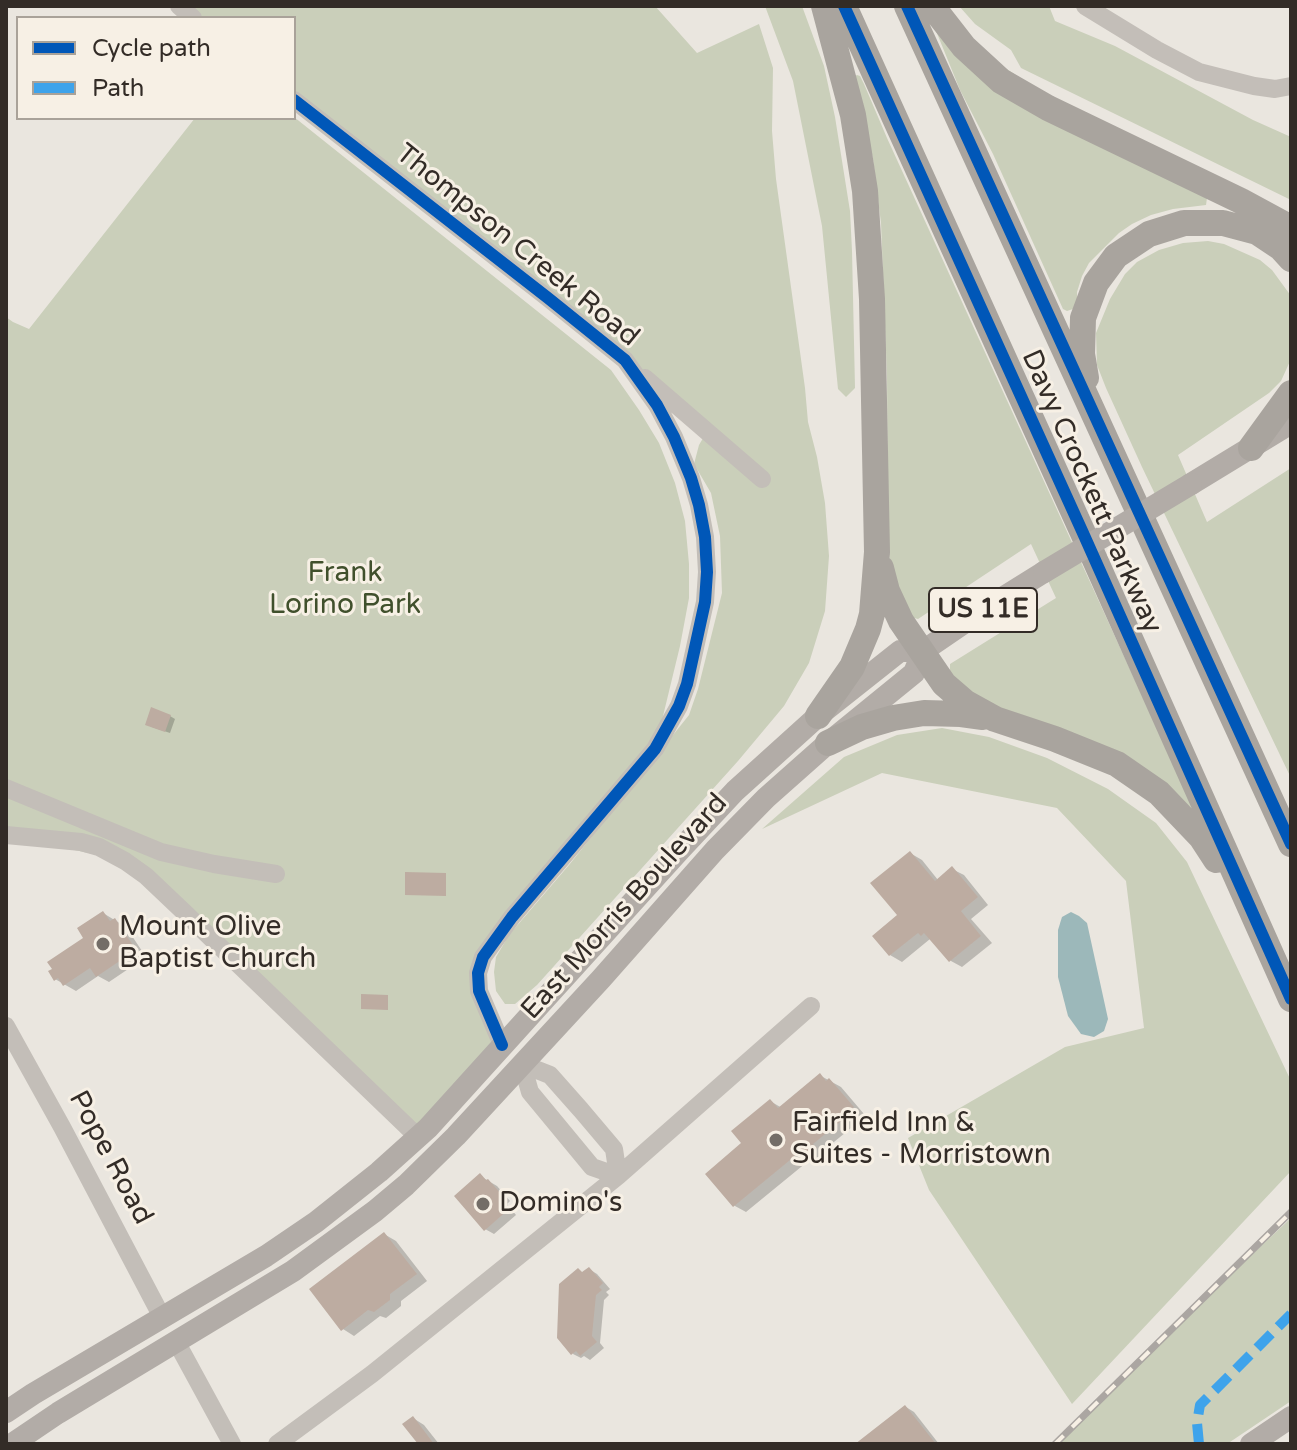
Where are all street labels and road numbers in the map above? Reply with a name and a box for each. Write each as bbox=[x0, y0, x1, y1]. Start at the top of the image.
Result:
street label: Thompson Creek Road bbox=[389, 138, 645, 354]
street label: Davy Crockett Parkway bbox=[1013, 345, 1169, 639]
road number: US 11E bbox=[929, 588, 1037, 632]
street label: East Morris Boulevard bbox=[515, 787, 735, 1027]
street label: Pope Road bbox=[61, 1085, 159, 1231]

